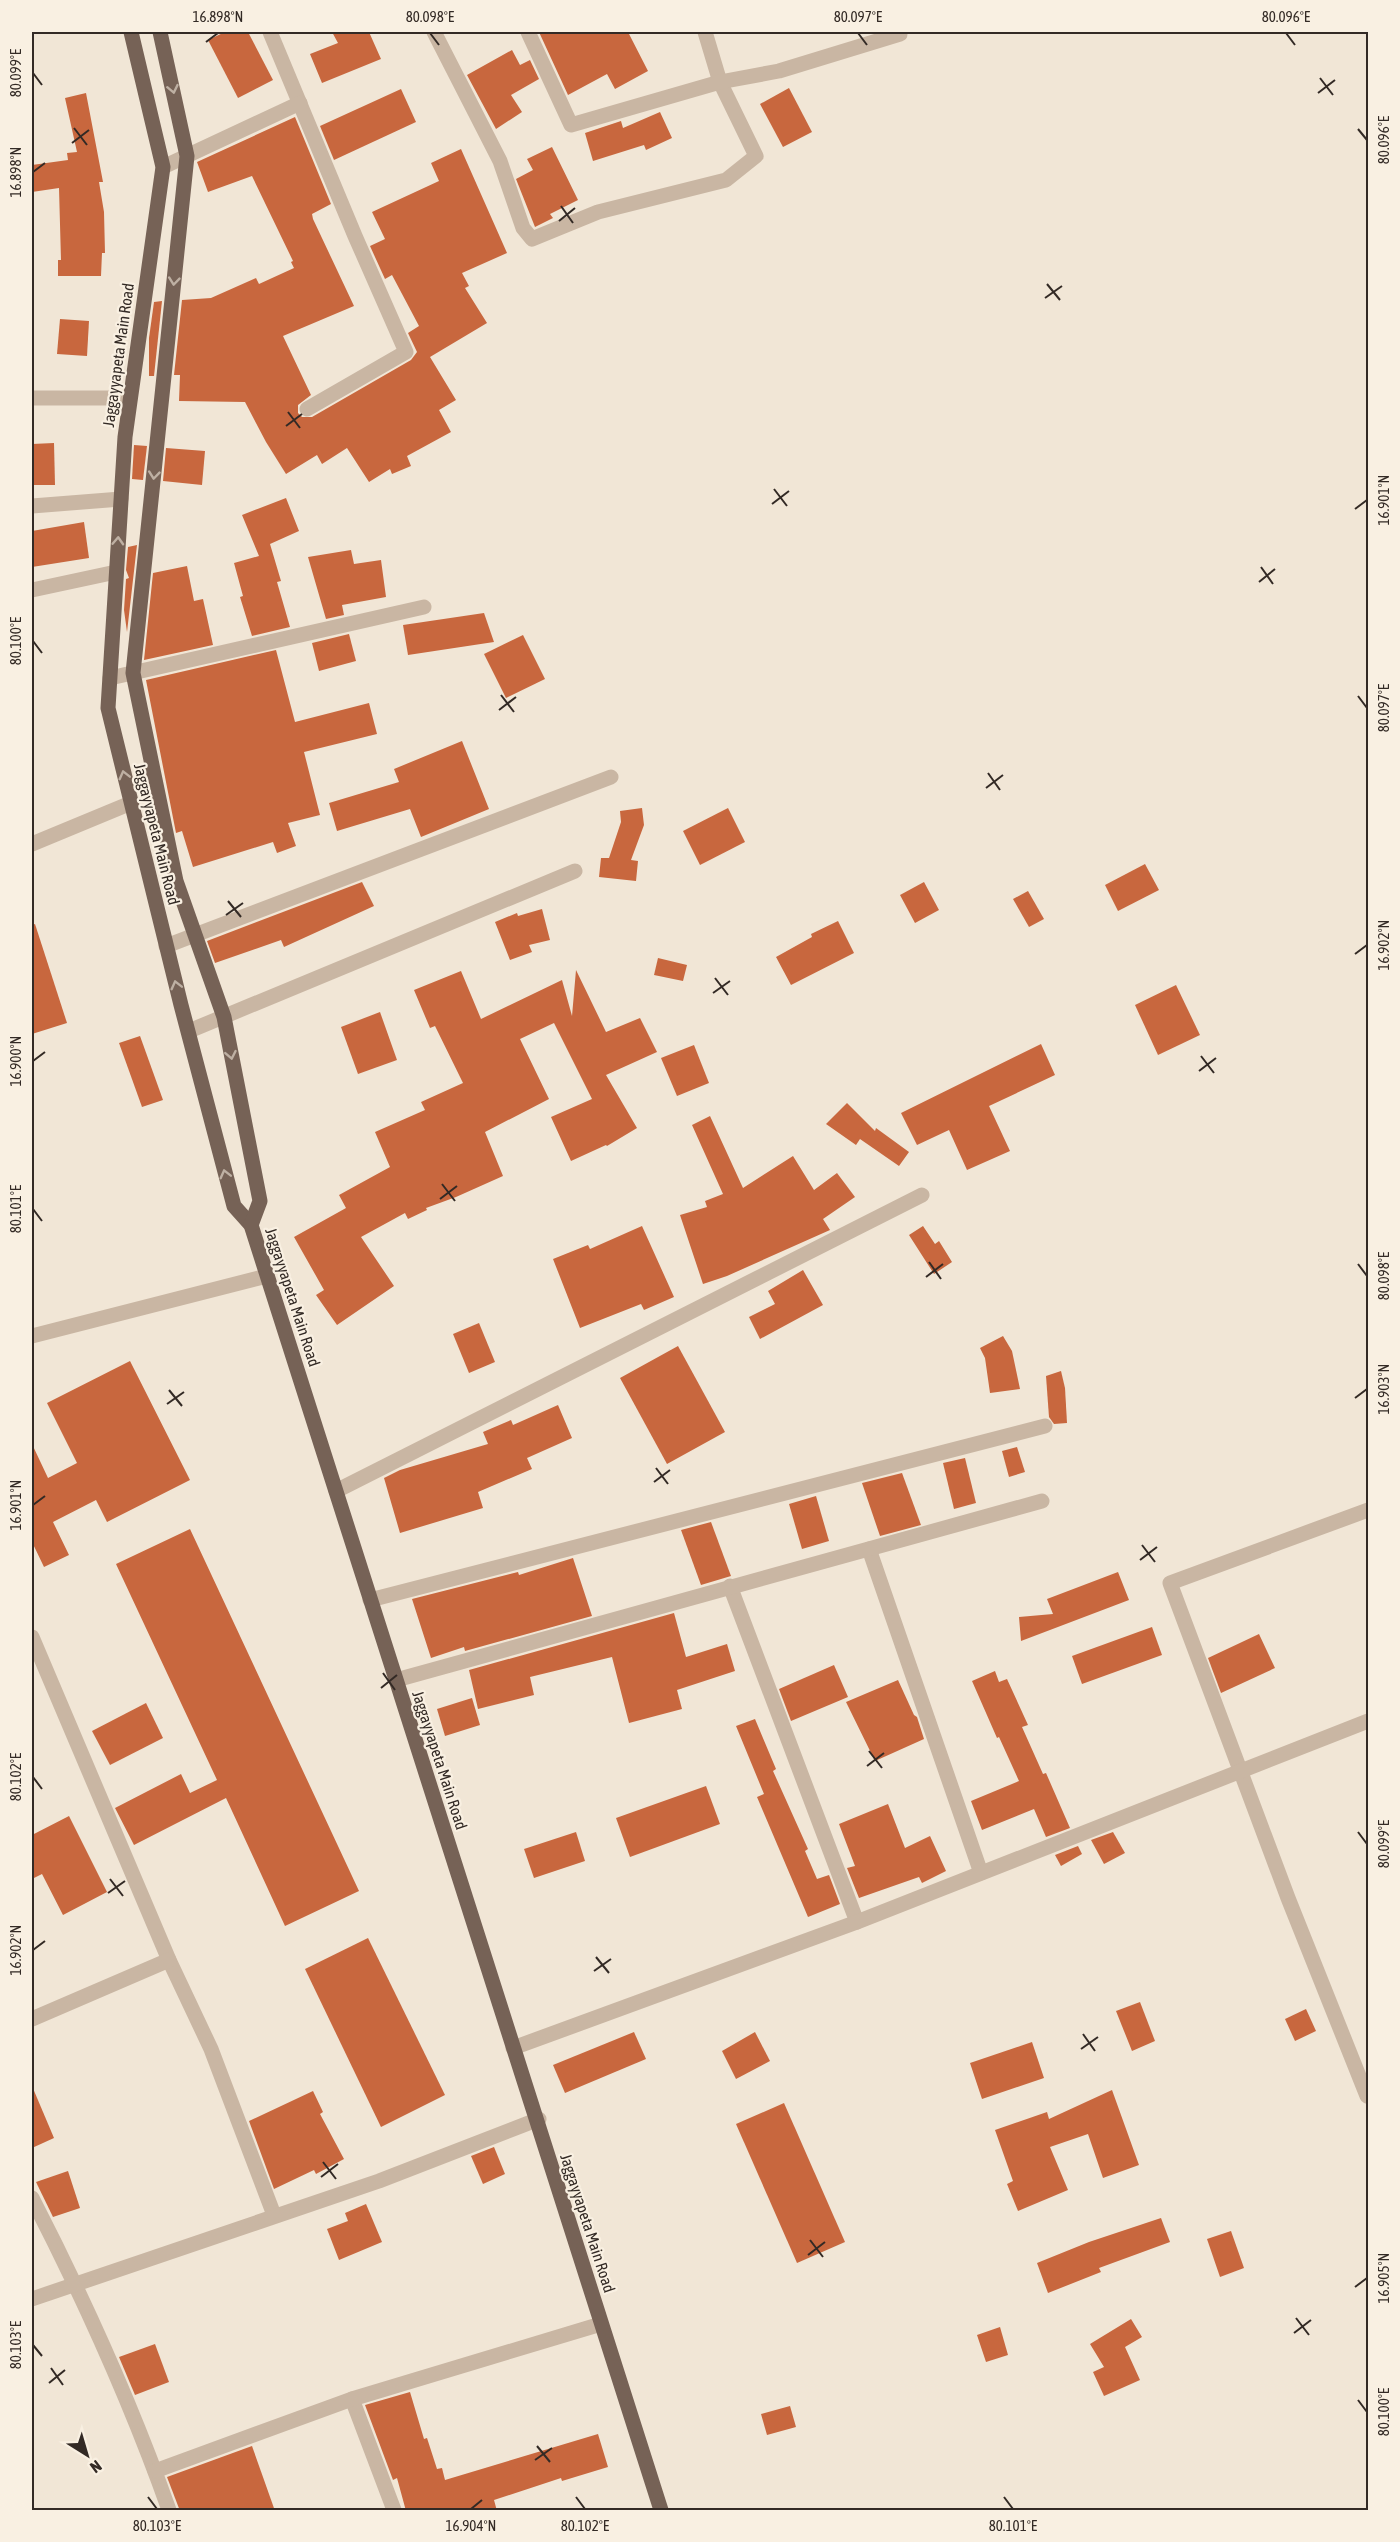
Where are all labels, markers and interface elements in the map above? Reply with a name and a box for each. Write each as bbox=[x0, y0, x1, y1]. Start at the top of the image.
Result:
text: 16.898°N bbox=[193, 8, 243, 25]
text: 80.098°E bbox=[406, 8, 455, 25]
text: 80.097°E bbox=[834, 8, 883, 25]
text: 80.096°E bbox=[1262, 8, 1311, 25]
text: 80.099°E bbox=[7, 48, 24, 97]
one-way arrow bbox=[166, 83, 179, 93]
text: 80.096°E bbox=[1375, 115, 1392, 164]
text: 16.898°N bbox=[7, 147, 24, 197]
one-way arrow bbox=[168, 277, 181, 286]
street label: Jaggayyapeta Main Road bbox=[99, 282, 138, 428]
one-way arrow bbox=[148, 471, 161, 480]
text: 16.901°N bbox=[1375, 475, 1392, 525]
one-way arrow bbox=[112, 536, 125, 545]
text: 80.100°E bbox=[7, 616, 24, 665]
text: 80.097°E bbox=[1375, 683, 1392, 732]
street label: Jaggayyapeta Main Road bbox=[130, 761, 183, 907]
one-way arrow bbox=[119, 771, 132, 781]
text: 16.902°N bbox=[1375, 920, 1392, 970]
one-way arrow bbox=[170, 980, 183, 990]
text: 16.900°N bbox=[7, 1036, 24, 1086]
one-way arrow bbox=[224, 1050, 237, 1060]
one-way arrow bbox=[220, 1169, 233, 1179]
text: 80.101°E bbox=[7, 1184, 24, 1233]
street label: Jaggayyapeta Main Road bbox=[261, 1225, 324, 1369]
text: 80.098°E bbox=[1375, 1251, 1392, 1300]
text: 16.903°N bbox=[1375, 1364, 1392, 1414]
text: 16.901°N bbox=[7, 1480, 24, 1530]
street label: Jaggayyapeta Main Road bbox=[408, 1688, 471, 1832]
text: 80.102°E bbox=[7, 1752, 24, 1801]
text: 80.099°E bbox=[1375, 1819, 1392, 1868]
text: 16.902°N bbox=[7, 1925, 24, 1975]
street label: Jaggayyapeta Main Road bbox=[556, 2151, 619, 2295]
text: 16.905°N bbox=[1375, 2253, 1392, 2303]
text: 80.103°E bbox=[7, 2320, 24, 2369]
text: 80.100°E bbox=[1375, 2387, 1392, 2436]
north arrow bbox=[57, 2425, 117, 2485]
text: N bbox=[87, 2457, 105, 2477]
text: 80.103°E bbox=[133, 2517, 182, 2534]
text: 16.904°N bbox=[446, 2517, 496, 2534]
text: 80.102°E bbox=[561, 2517, 610, 2534]
text: 80.101°E bbox=[989, 2517, 1038, 2534]

